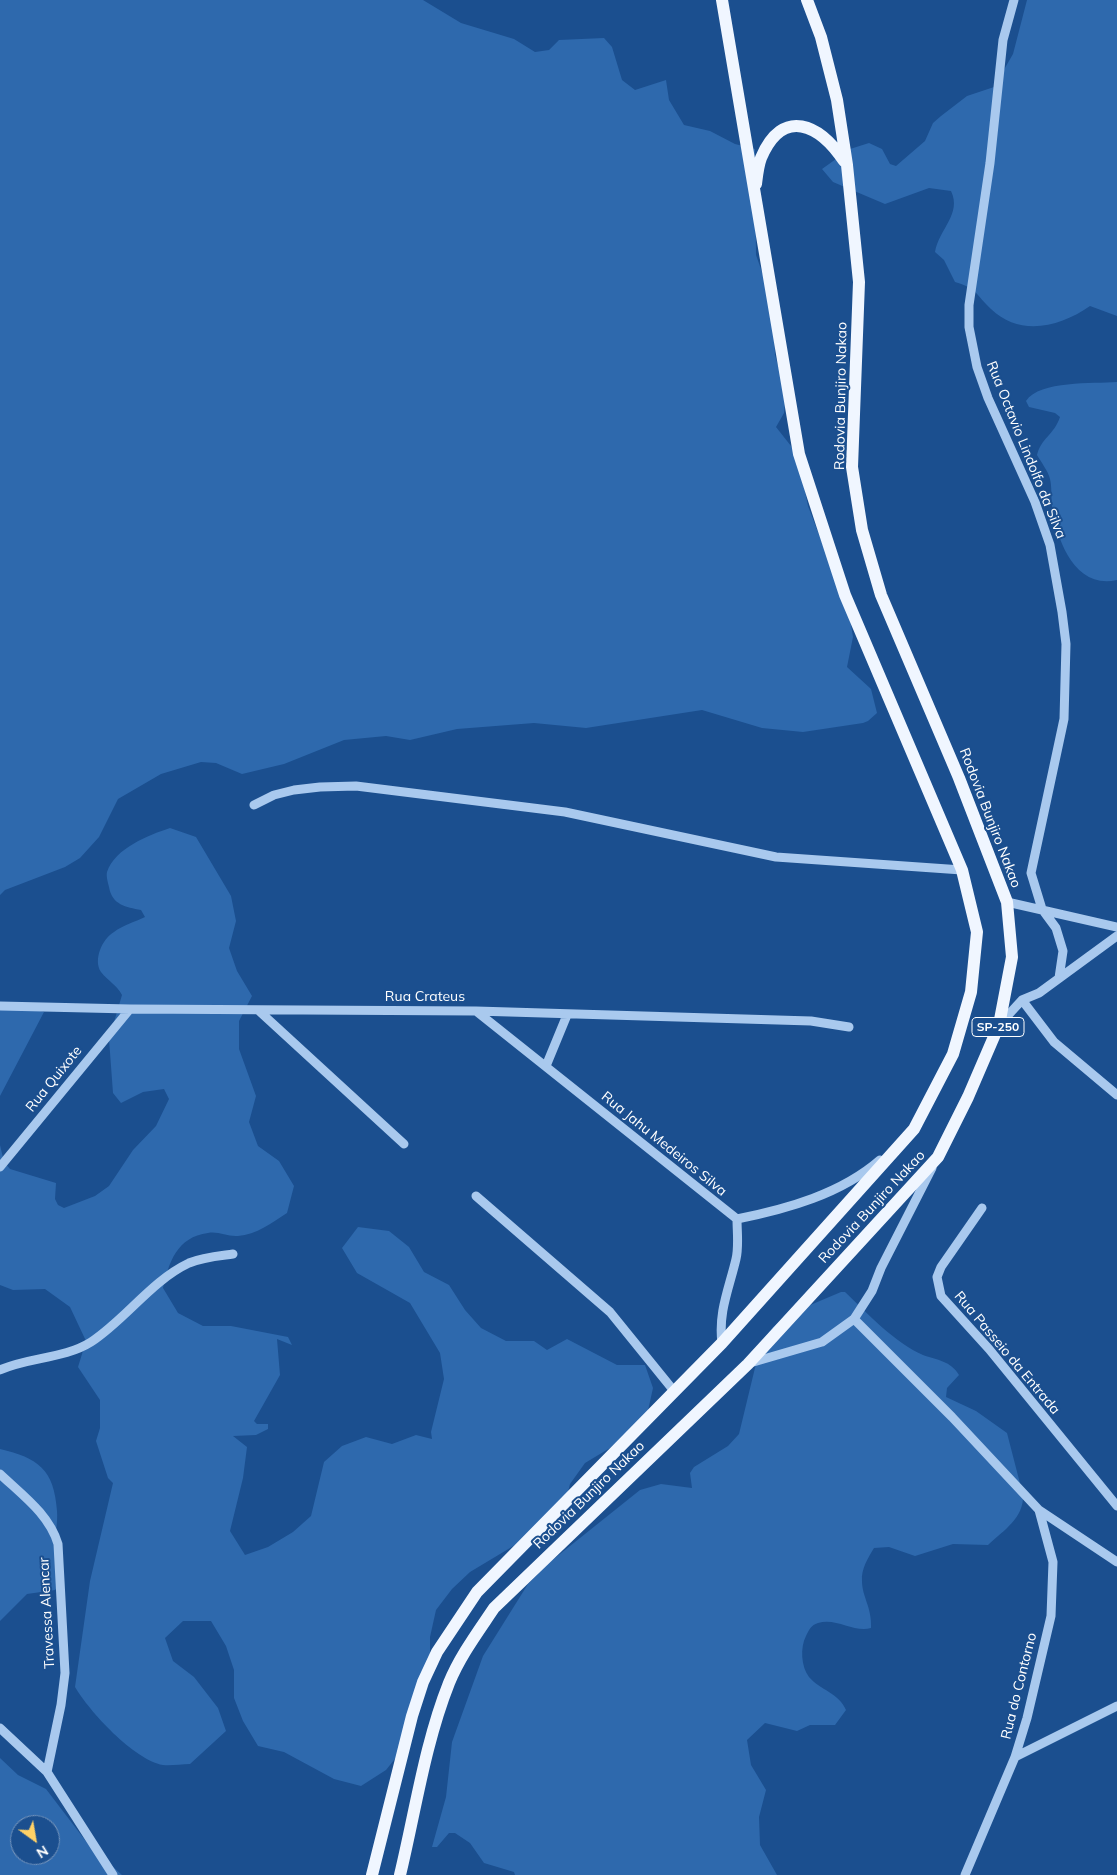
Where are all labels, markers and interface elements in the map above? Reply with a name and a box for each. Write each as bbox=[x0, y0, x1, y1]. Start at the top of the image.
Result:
street label: Rodovia Bunjiro Nakao bbox=[831, 322, 851, 470]
street label: Rua Octavio Lindolfo da Silva bbox=[983, 359, 1069, 541]
street label: Rodovia Bunjiro Nakao bbox=[956, 746, 1024, 890]
street label: Rua Crateus bbox=[385, 989, 465, 1005]
road number: SP-250 bbox=[972, 1018, 1024, 1036]
street label: Rua Quixote bbox=[22, 1043, 86, 1115]
street label: Rua Jahu Medeiros Silva bbox=[598, 1088, 730, 1200]
street label: Rodovia Bunjiro Nakao bbox=[815, 1147, 929, 1267]
street label: Rua Passeio da Entrada bbox=[951, 1288, 1063, 1418]
street label: Rodovia Bunjiro Nakao bbox=[530, 1438, 648, 1552]
street label: Travessa Alencar bbox=[36, 1557, 58, 1669]
street label: Rua do Contorno bbox=[998, 1631, 1040, 1741]
north arrow bbox=[10, 1815, 60, 1865]
text: N bbox=[33, 1841, 52, 1862]

